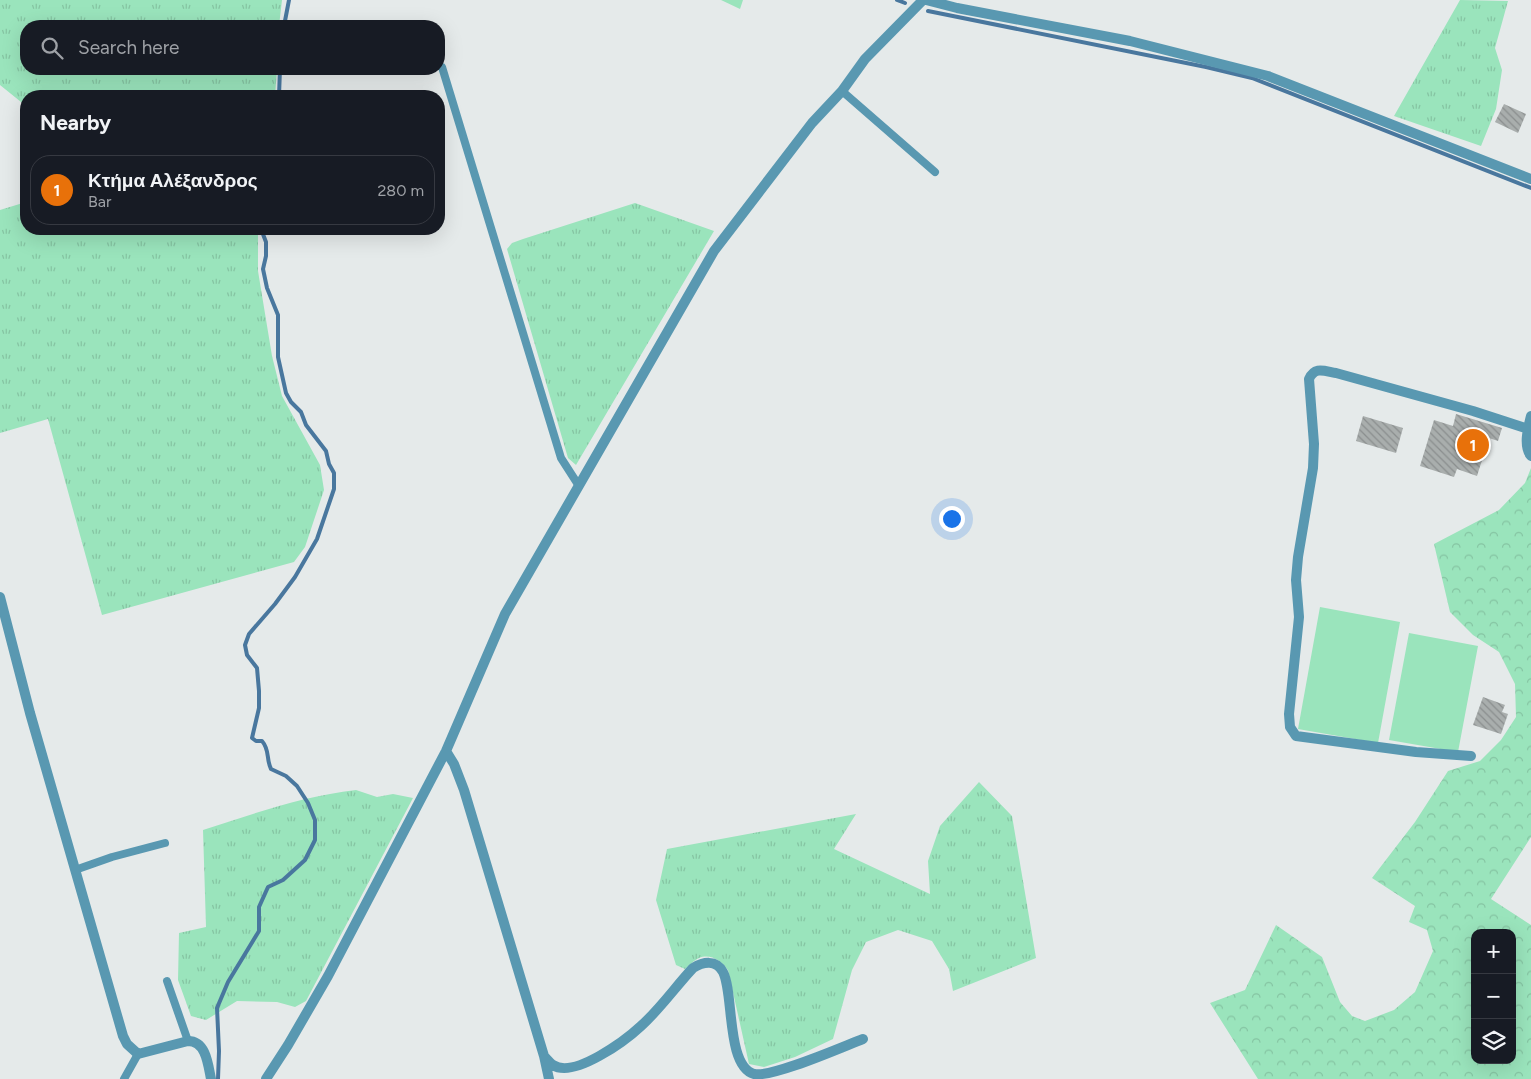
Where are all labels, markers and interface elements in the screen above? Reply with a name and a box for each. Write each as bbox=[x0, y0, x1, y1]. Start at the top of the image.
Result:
search box bbox=[20, 20, 445, 75]
icon: search bbox=[38, 34, 66, 62]
text: Search here bbox=[78, 36, 180, 59]
text: Nearby bbox=[40, 110, 111, 135]
text: Κτήμα Αλέξανδρος bbox=[88, 169, 258, 192]
text: 1 bbox=[54, 181, 60, 200]
text: 280 m bbox=[377, 181, 424, 200]
text: Bar bbox=[88, 192, 111, 211]
pin: 1 bbox=[1457, 426, 1489, 464]
your location bbox=[939, 506, 965, 532]
map controls bbox=[1471, 929, 1516, 1064]
button: + bbox=[1471, 929, 1516, 974]
button: − bbox=[1471, 974, 1516, 1019]
button: layers bbox=[1471, 1019, 1516, 1064]

